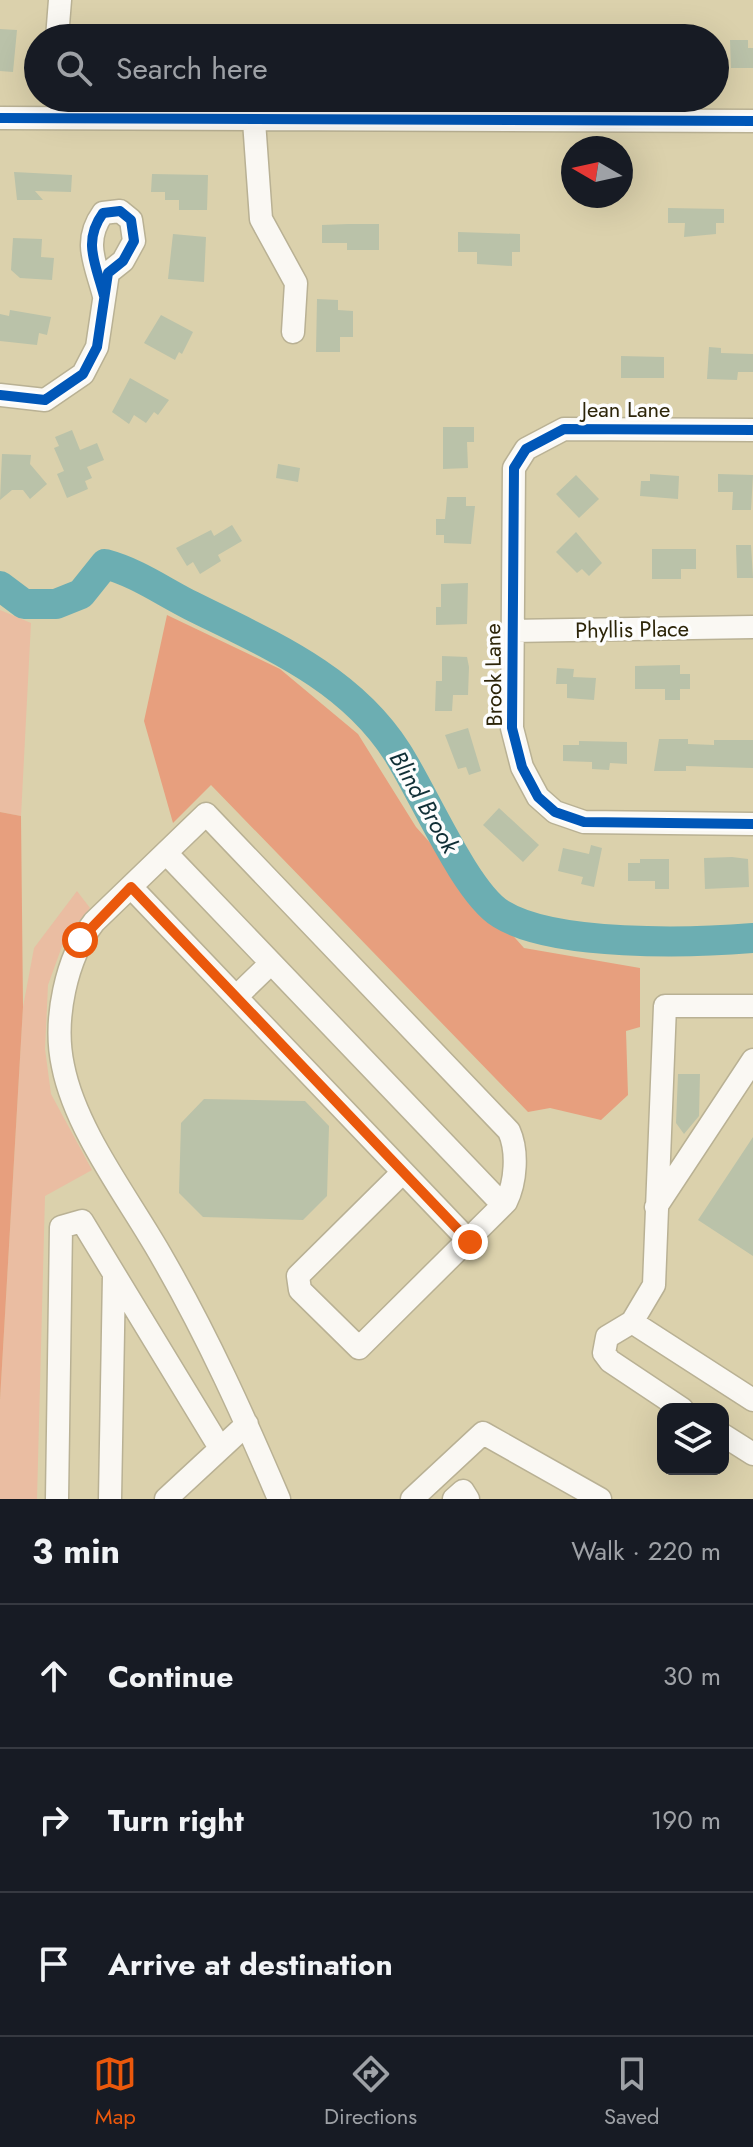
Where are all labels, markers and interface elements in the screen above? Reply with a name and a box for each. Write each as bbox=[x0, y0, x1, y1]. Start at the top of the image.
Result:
search box bbox=[24, 24, 729, 112]
icon: search bbox=[52, 46, 96, 90]
text: Search here bbox=[116, 47, 268, 90]
north arrow bbox=[561, 136, 633, 208]
street label: Jean Lane bbox=[579, 393, 670, 425]
street label: Phyllis Place bbox=[575, 612, 689, 646]
street label: Brook Lane bbox=[476, 623, 510, 727]
water label: Blind Brook bbox=[381, 744, 469, 861]
route start bbox=[62, 922, 98, 958]
route end bbox=[452, 1224, 488, 1260]
map controls bbox=[657, 1403, 729, 1475]
button: layers bbox=[657, 1403, 729, 1475]
text: 3 min bbox=[32, 1527, 120, 1576]
text: Walk · 220 m bbox=[571, 1532, 721, 1570]
icon: ahead bbox=[32, 1654, 76, 1698]
text: Continue bbox=[108, 1655, 234, 1698]
text: 30 m bbox=[663, 1657, 721, 1695]
icon: right bbox=[32, 1798, 76, 1842]
text: Turn right bbox=[108, 1799, 244, 1842]
text: 190 m bbox=[651, 1801, 721, 1839]
icon: arrive bbox=[32, 1942, 76, 1986]
text: Arrive at destination bbox=[108, 1943, 393, 1986]
tab: Map bbox=[93, 2052, 137, 2132]
tab: Directions bbox=[324, 2052, 417, 2132]
tab: Saved bbox=[604, 2052, 660, 2132]

